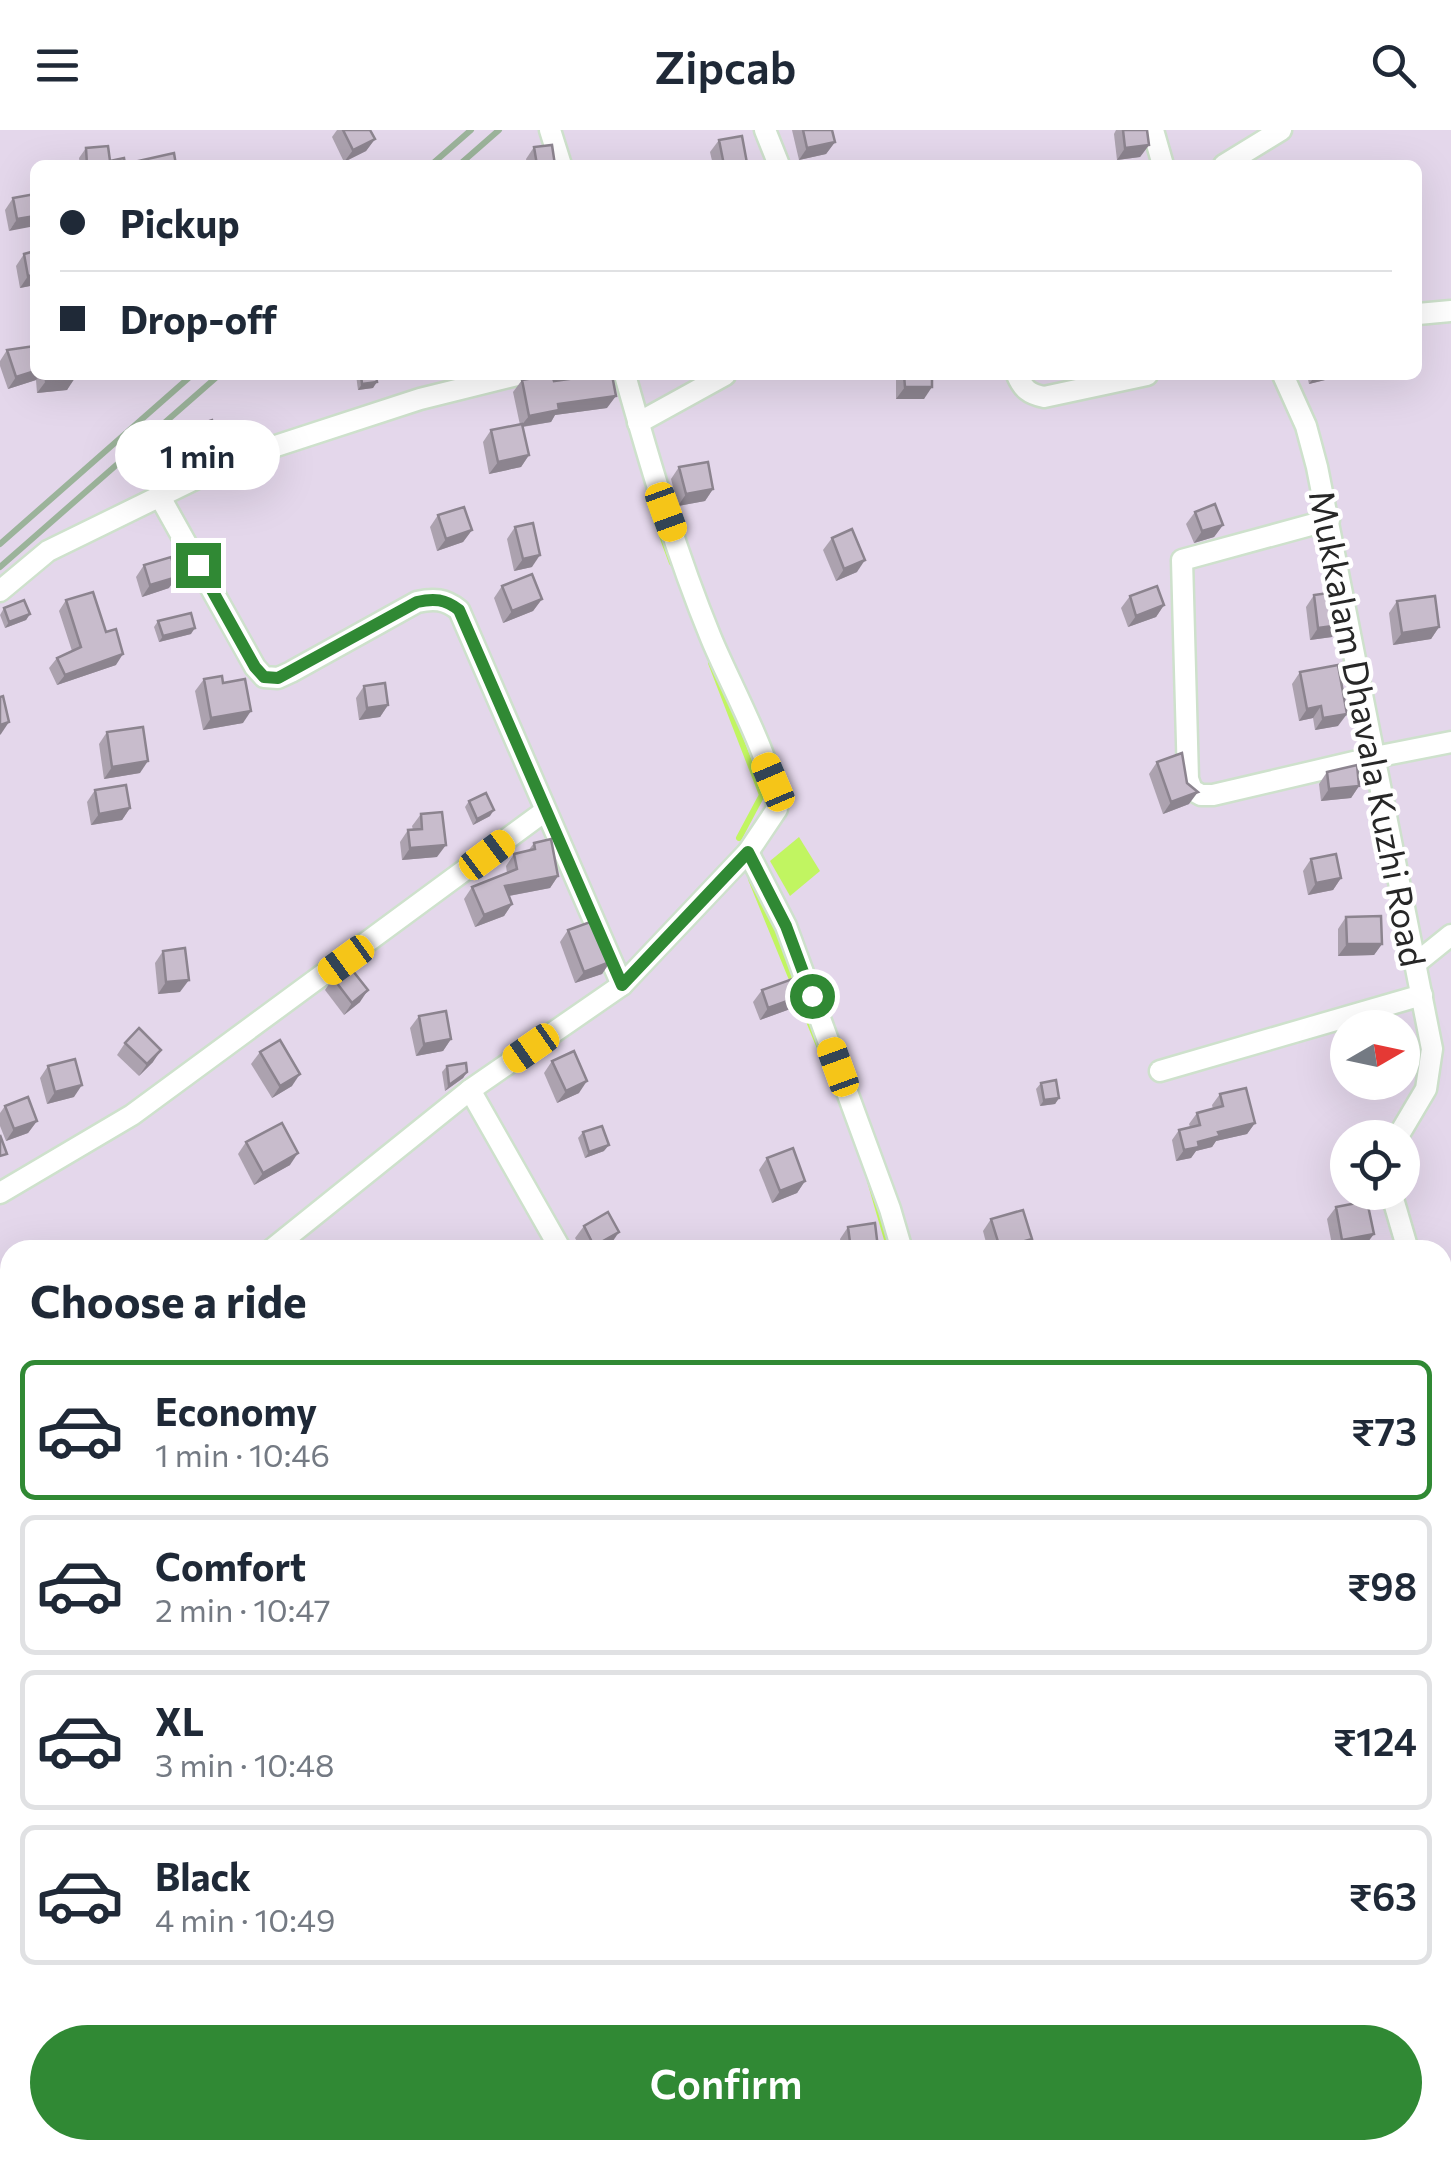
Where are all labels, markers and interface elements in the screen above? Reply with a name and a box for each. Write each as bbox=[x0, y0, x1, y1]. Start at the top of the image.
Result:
icon: menu bbox=[30, 38, 85, 93]
text: Zipcab bbox=[655, 38, 796, 93]
icon: search bbox=[1366, 38, 1421, 93]
text: Pickup bbox=[120, 199, 240, 246]
text: Drop-off bbox=[120, 295, 277, 342]
callout: 1 min bbox=[116, 420, 280, 490]
text: 1 min bbox=[160, 435, 235, 475]
car bbox=[642, 479, 690, 545]
street label: Mukkalam Dhavala Kuzhi Road bbox=[1302, 486, 1436, 970]
route end bbox=[176, 543, 221, 588]
car bbox=[747, 749, 799, 815]
car bbox=[454, 825, 520, 885]
car bbox=[313, 930, 379, 990]
route start bbox=[790, 974, 835, 1019]
north arrow bbox=[1330, 1010, 1420, 1100]
map controls bbox=[1330, 1010, 1420, 1210]
car bbox=[498, 1019, 564, 1077]
car bbox=[814, 1034, 862, 1100]
button: locate bbox=[1330, 1120, 1420, 1210]
text: Choose a ride bbox=[30, 1272, 307, 1327]
icon: car bbox=[35, 1385, 125, 1475]
text: Economy bbox=[155, 1387, 317, 1434]
text: ₹73 bbox=[1351, 1407, 1417, 1454]
text: 1 min · 10:46 bbox=[155, 1434, 330, 1474]
icon: car bbox=[35, 1540, 125, 1630]
text: Comfort bbox=[155, 1542, 306, 1589]
text: ₹98 bbox=[1347, 1562, 1417, 1609]
text: 2 min · 10:47 bbox=[155, 1589, 331, 1629]
icon: car bbox=[35, 1695, 125, 1785]
text: XL bbox=[155, 1697, 204, 1744]
text: ₹124 bbox=[1333, 1717, 1417, 1764]
text: 3 min · 10:48 bbox=[155, 1744, 334, 1784]
icon: car bbox=[35, 1850, 125, 1940]
text: Black bbox=[155, 1852, 251, 1899]
text: ₹63 bbox=[1349, 1872, 1417, 1919]
text: 4 min · 10:49 bbox=[155, 1899, 335, 1939]
button: Confirm bbox=[30, 2025, 1422, 2140]

